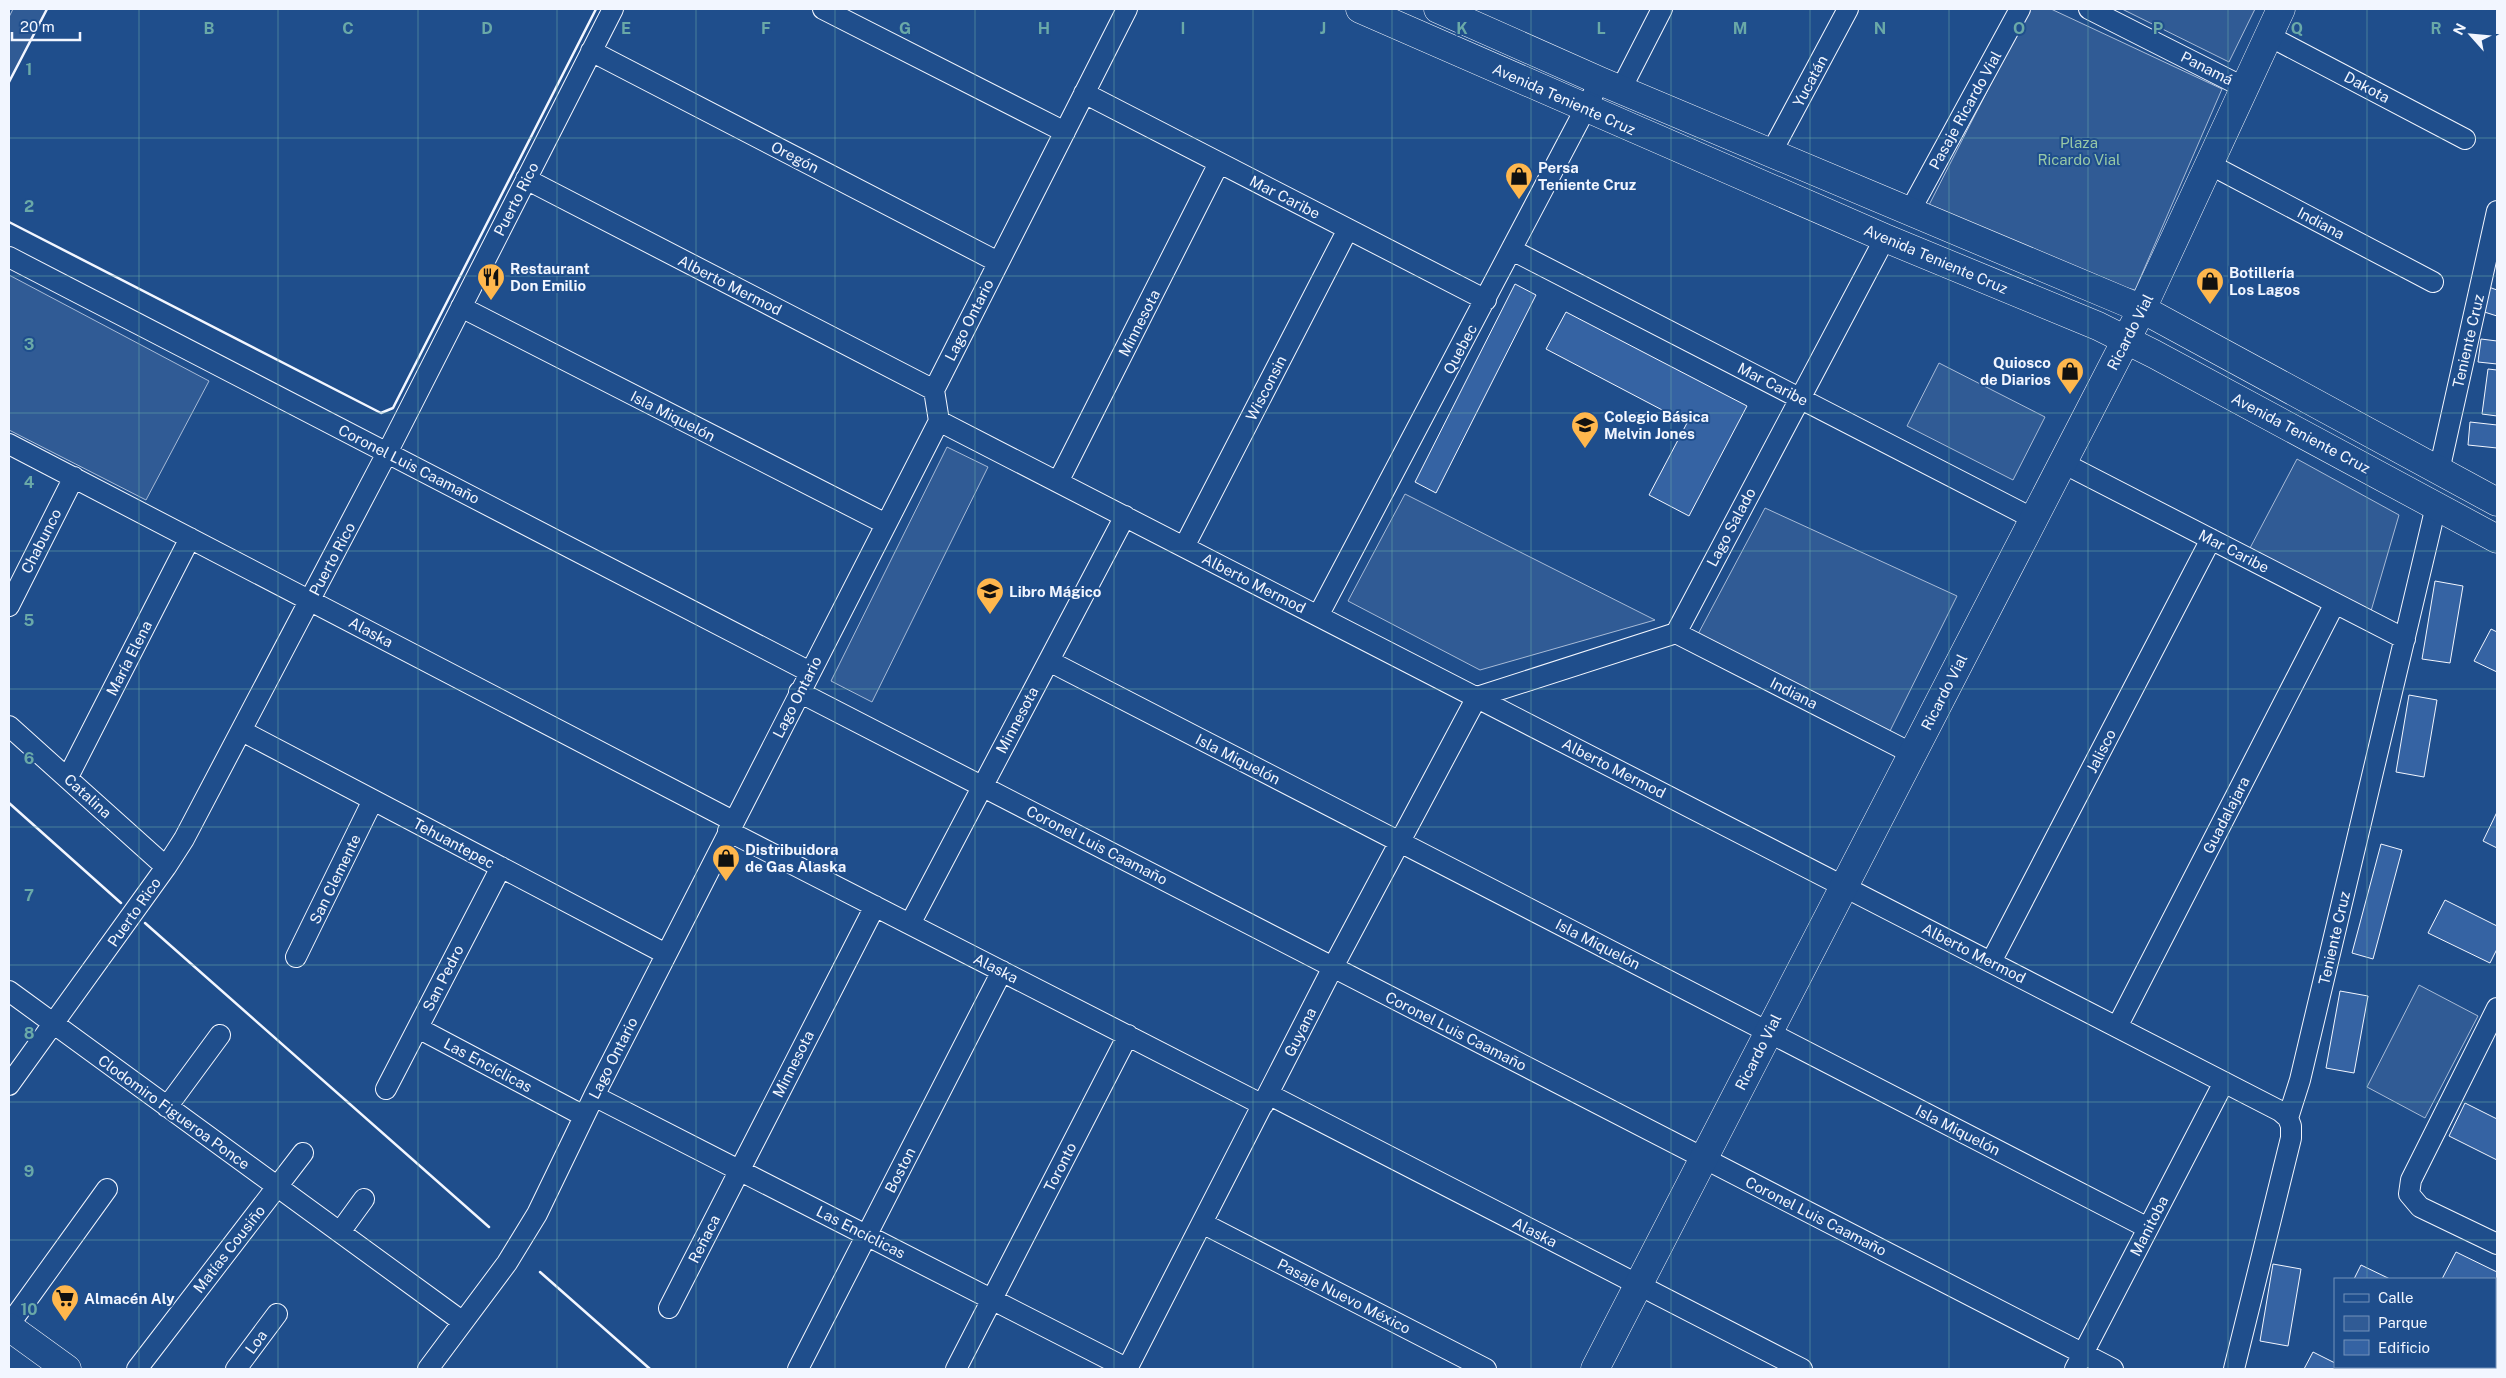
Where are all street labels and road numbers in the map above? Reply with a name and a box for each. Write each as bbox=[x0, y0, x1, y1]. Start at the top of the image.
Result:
street label: Pasaje Ricardo Vial bbox=[1925, 48, 2005, 172]
street label: Panamá bbox=[2178, 48, 2236, 88]
street label: Yucatán bbox=[1789, 52, 1831, 110]
street label: Avenida Teniente Cruz bbox=[1490, 60, 1638, 138]
street label: Dakota bbox=[2341, 68, 2393, 106]
street label: Oregón bbox=[768, 138, 822, 176]
street label: Puerto Rico bbox=[490, 159, 542, 239]
street label: Mar Caribe bbox=[1247, 172, 1323, 222]
street label: Indiana bbox=[2295, 204, 2347, 242]
street label: Avenida Teniente Cruz bbox=[1862, 221, 2010, 297]
street label: Alberto Mermod bbox=[675, 252, 785, 318]
street label: Lago Ontario bbox=[941, 276, 997, 364]
street label: Minnesota bbox=[1115, 287, 1163, 359]
street label: Ricardo Vial bbox=[2104, 291, 2156, 373]
street label: Teniente Cruz bbox=[2449, 293, 2487, 389]
street label: Quebec bbox=[1440, 321, 1480, 377]
street label: Wisconsin bbox=[1242, 353, 1290, 423]
street label: Mar Caribe bbox=[1735, 359, 1811, 409]
street label: Isla Miquelón bbox=[628, 387, 718, 445]
street label: Avenida Teniente Cruz bbox=[2229, 389, 2373, 477]
street label: Coronel Luis Caamaño bbox=[336, 421, 482, 507]
street label: Lago Salado bbox=[1703, 485, 1759, 569]
street label: Chabunco bbox=[17, 506, 65, 576]
street label: Puerto Rico bbox=[306, 520, 358, 598]
street label: Mar Caribe bbox=[2196, 526, 2272, 576]
street label: Alberto Mermod bbox=[1199, 550, 1309, 616]
street label: Alaska bbox=[346, 613, 396, 651]
street label: María Elena bbox=[103, 618, 155, 698]
street label: Ricardo Vial bbox=[1918, 651, 1970, 733]
street label: Lago Ontario bbox=[769, 653, 825, 741]
street label: Indiana bbox=[1767, 674, 1821, 712]
street label: Minnesota bbox=[992, 684, 1042, 756]
street label: Jalisco bbox=[2083, 726, 2119, 776]
street label: Isla Miquelón bbox=[1193, 730, 1283, 788]
street label: Alberto Mermod bbox=[1559, 735, 1669, 801]
street label: Catalina bbox=[61, 770, 115, 822]
street label: Guadalajara bbox=[2199, 774, 2253, 856]
street label: Coronel Luis Caamaño bbox=[1024, 802, 1170, 888]
street label: Tehuantepec bbox=[410, 814, 498, 872]
street label: San Clemente bbox=[306, 831, 364, 927]
street label: Puerto Rico bbox=[104, 874, 164, 950]
street label: Teniente Cruz bbox=[2315, 890, 2353, 986]
street label: Isla Miquelón bbox=[1553, 915, 1643, 973]
street label: Alberto Mermod bbox=[1919, 920, 2029, 986]
street label: San Pedro bbox=[419, 942, 467, 1014]
street label: Alaska bbox=[971, 950, 1021, 986]
street label: Coronel Luis Caamaño bbox=[1383, 988, 1529, 1074]
street label: Guyana bbox=[1280, 1005, 1320, 1059]
street label: Ricardo Vial bbox=[1732, 1011, 1784, 1093]
street label: Lago Ontario bbox=[585, 1014, 641, 1102]
street label: Minnesota bbox=[769, 1028, 817, 1100]
street label: Las Encíclicas bbox=[441, 1035, 535, 1095]
street label: Clodomiro Figueroa Ponce bbox=[95, 1051, 253, 1173]
street label: Isla Miquelón bbox=[1913, 1101, 2003, 1159]
street label: Toronto bbox=[1040, 1140, 1080, 1194]
street label: Boston bbox=[881, 1144, 919, 1196]
street label: Coronel Luis Caamaño bbox=[1743, 1173, 1889, 1259]
street label: Manitoba bbox=[2127, 1193, 2171, 1259]
street label: Matías Cousiño bbox=[190, 1202, 268, 1296]
street label: Las Encíclicas bbox=[814, 1202, 908, 1262]
street label: Reñaca bbox=[685, 1212, 723, 1266]
street label: Alaska bbox=[1510, 1214, 1560, 1250]
street label: Pasaje Nuevo México bbox=[1275, 1255, 1413, 1337]
street label: Loa bbox=[242, 1327, 270, 1357]

